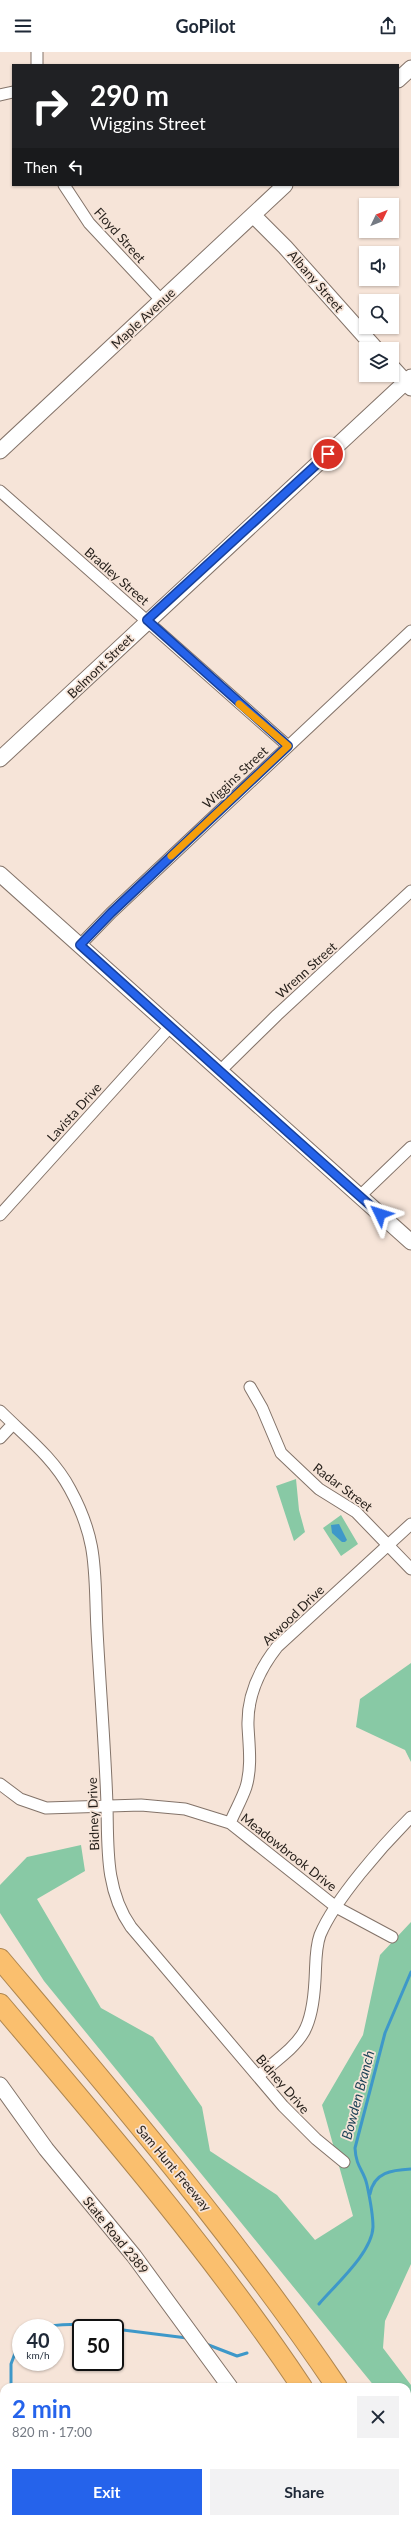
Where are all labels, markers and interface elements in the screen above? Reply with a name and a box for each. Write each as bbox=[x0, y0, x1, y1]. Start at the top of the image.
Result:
icon: menu bbox=[12, 15, 34, 37]
text: GoPilot bbox=[175, 15, 236, 37]
icon: share bbox=[377, 15, 399, 37]
text: 290 m bbox=[90, 78, 169, 112]
icon: right bbox=[24, 80, 76, 132]
text: Wiggins Street bbox=[90, 112, 206, 134]
icon: left bbox=[65, 156, 87, 178]
text: Then bbox=[24, 158, 57, 176]
north arrow bbox=[359, 198, 399, 238]
map controls bbox=[359, 198, 399, 382]
street label: Floyd Street bbox=[91, 204, 149, 266]
button: sound bbox=[359, 246, 399, 286]
street label: Albany Street bbox=[285, 247, 347, 315]
street label: Maple Avenue bbox=[108, 284, 178, 352]
button: search bbox=[359, 294, 399, 334]
button: layers bbox=[359, 342, 399, 382]
pin bbox=[311, 437, 345, 471]
icon: arrive bbox=[317, 443, 339, 465]
street label: Bradley Street bbox=[81, 544, 153, 609]
street label: Belmont Street bbox=[64, 630, 137, 702]
street label: Wiggins Street bbox=[199, 742, 271, 811]
street label: Wrenn Street bbox=[272, 938, 340, 1001]
street label: Lavista Drive bbox=[43, 1079, 105, 1145]
position arrow bbox=[359, 1193, 401, 1235]
street label: Radar Street bbox=[310, 1459, 376, 1515]
street label: Atwood Drive bbox=[259, 1582, 327, 1648]
street label: Bidney Drive bbox=[84, 1777, 102, 1851]
street label: Meadowbrook Drive bbox=[238, 1810, 340, 1895]
water label: Bowden Branch bbox=[337, 2049, 378, 2141]
street label: Bidney Drive bbox=[253, 2051, 313, 2117]
street label: Sam Hunt Freeway bbox=[133, 2122, 215, 2215]
street label: State Road 2389 bbox=[80, 2193, 152, 2277]
speed limit sign: 50 bbox=[72, 2319, 124, 2371]
text: 40 bbox=[26, 2328, 50, 2352]
text: km/h bbox=[26, 2349, 50, 2361]
text: 2 min bbox=[12, 2394, 72, 2423]
button: close bbox=[357, 2396, 399, 2438]
text: 820 m · 17:00 bbox=[12, 2424, 92, 2440]
button: Exit bbox=[12, 2469, 202, 2515]
button: Share bbox=[210, 2469, 399, 2515]

